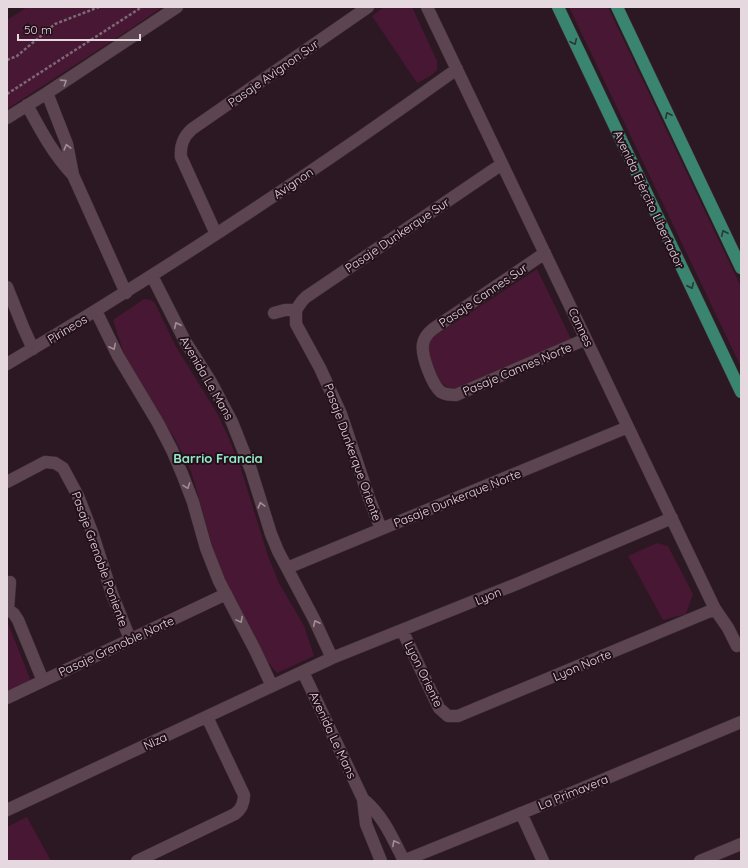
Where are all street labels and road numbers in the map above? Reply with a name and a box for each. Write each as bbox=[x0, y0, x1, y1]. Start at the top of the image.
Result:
street label: Pasaje Avignon Sur bbox=[225, 36, 321, 110]
street label: Avenida Ejército Libertador bbox=[610, 128, 688, 271]
street label: Avignon bbox=[270, 164, 316, 202]
street label: Pasaje Dunkerque Sur bbox=[342, 194, 452, 276]
street label: Pasaje Cannes Sur bbox=[436, 260, 530, 330]
street label: Cannes bbox=[565, 305, 597, 349]
street label: Pirineos bbox=[44, 311, 90, 347]
street label: Avenida Le Mans bbox=[177, 334, 237, 423]
street label: Pasaje Cannes Norte bbox=[460, 339, 574, 399]
street label: Pasaje Dunkerque Oriente bbox=[321, 381, 385, 523]
street label: Pasaje Dunkerque Norte bbox=[391, 466, 523, 530]
street label: Pasaje Grenoble Poniente bbox=[69, 489, 132, 629]
street label: Lyon bbox=[473, 584, 503, 608]
street label: Pasaje Grenoble Norte bbox=[56, 613, 176, 679]
street label: Lyon Oriente bbox=[402, 639, 446, 709]
street label: Lyon Norte bbox=[551, 646, 614, 684]
street label: Avenida Le Mans bbox=[306, 689, 360, 781]
street label: Niza bbox=[141, 729, 169, 753]
street label: La Primavera bbox=[536, 771, 610, 813]

